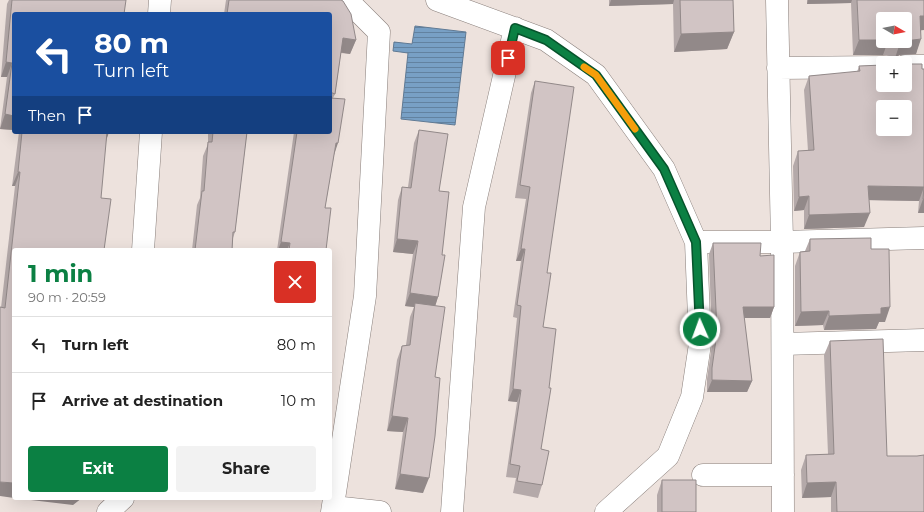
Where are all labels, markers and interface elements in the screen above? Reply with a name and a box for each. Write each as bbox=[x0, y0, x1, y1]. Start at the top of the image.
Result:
north arrow bbox=[876, 12, 912, 48]
map controls bbox=[876, 12, 912, 136]
text: 80 m bbox=[94, 26, 169, 60]
icon: left bbox=[28, 28, 80, 80]
pin bbox=[491, 41, 525, 75]
icon: arrive bbox=[497, 47, 519, 69]
button: + bbox=[876, 56, 912, 92]
text: Turn left bbox=[94, 60, 169, 82]
button: − bbox=[876, 100, 912, 136]
icon: arrive bbox=[74, 104, 96, 126]
text: Then bbox=[28, 106, 66, 125]
text: 1 min bbox=[28, 259, 93, 288]
button: close bbox=[274, 261, 316, 303]
text: 90 m · 20:59 bbox=[28, 289, 106, 305]
position arrow bbox=[679, 308, 721, 350]
icon: left bbox=[28, 334, 50, 356]
text: Turn left bbox=[62, 335, 129, 354]
text: 80 m bbox=[277, 335, 316, 354]
icon: arrive bbox=[28, 390, 50, 412]
text: Arrive at destination bbox=[62, 391, 223, 410]
text: 10 m bbox=[281, 391, 316, 410]
button: Exit bbox=[28, 446, 168, 492]
button: Share bbox=[176, 446, 316, 492]

